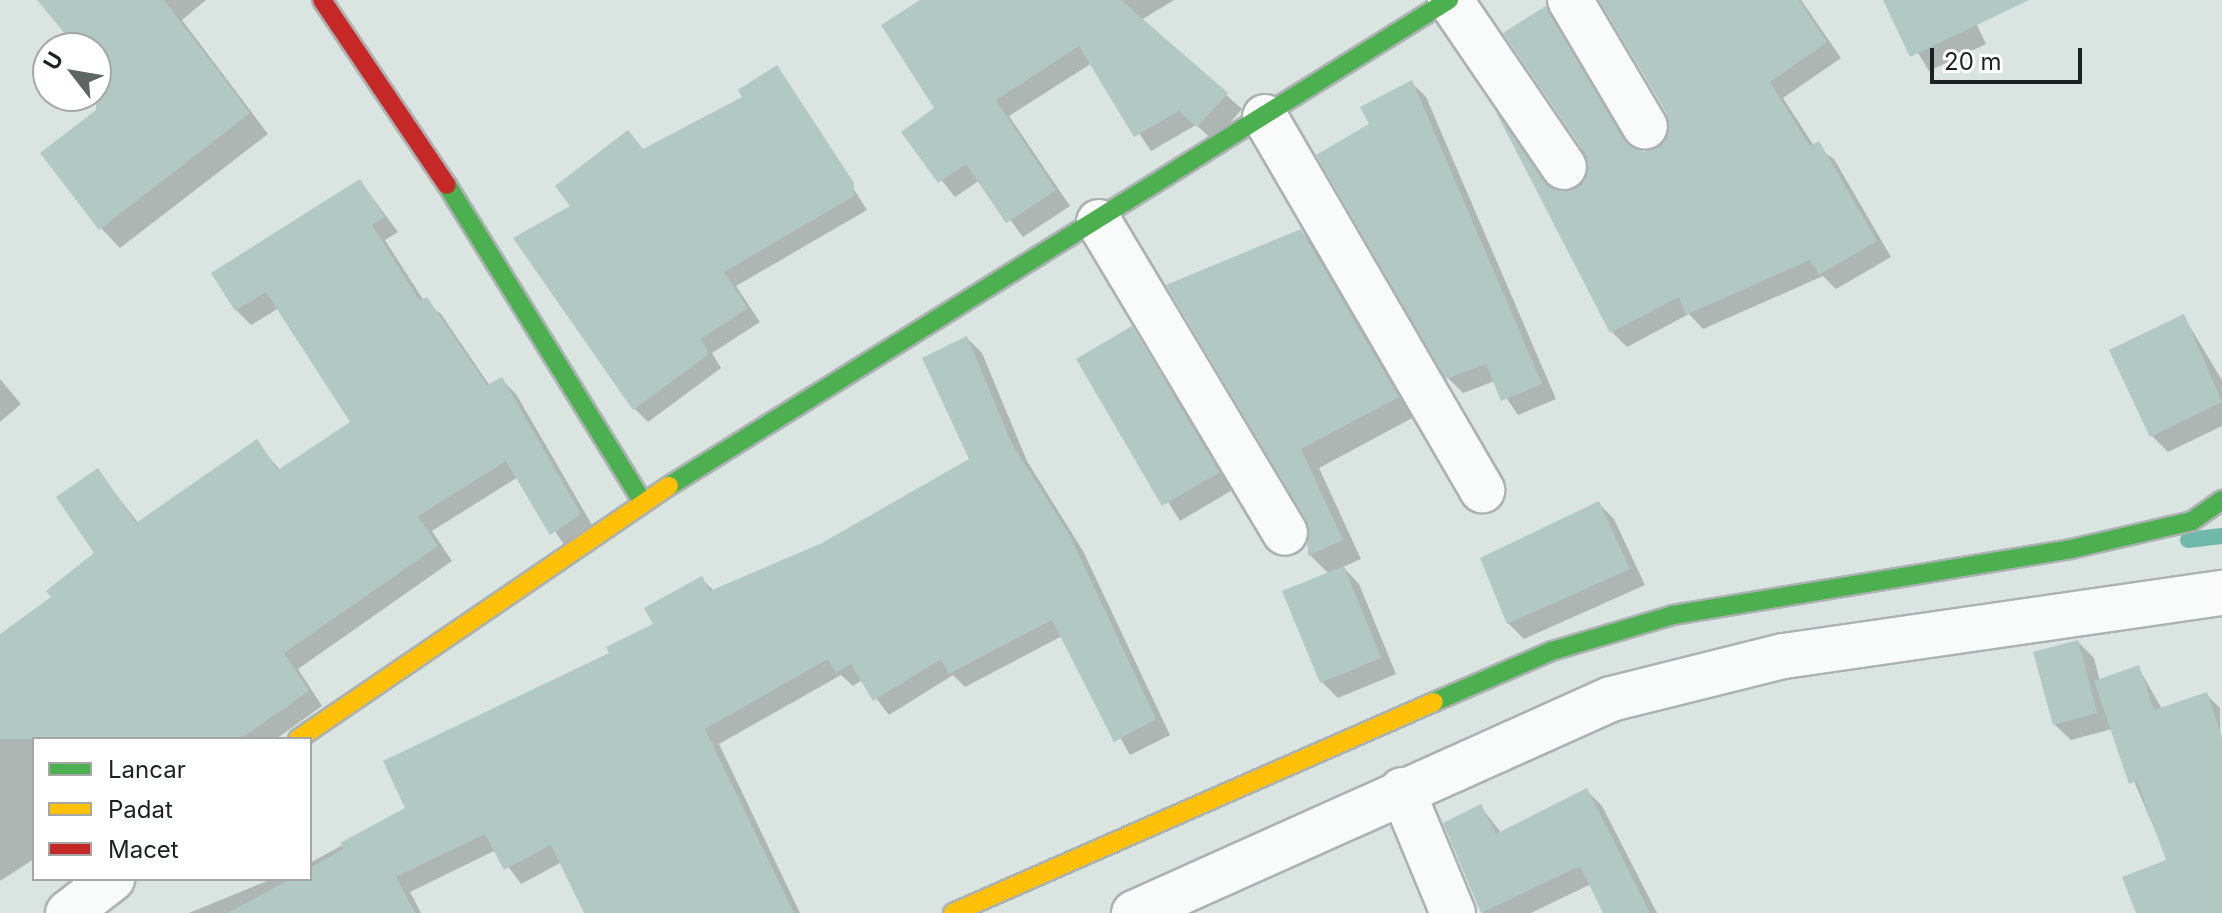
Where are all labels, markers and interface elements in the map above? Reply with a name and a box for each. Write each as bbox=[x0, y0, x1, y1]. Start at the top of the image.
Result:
north arrow bbox=[32, 32, 112, 112]
scale bar bbox=[1934, 32, 2086, 82]
text: U bbox=[38, 47, 68, 74]
text: 20 m bbox=[1944, 47, 2002, 76]
legend bbox=[32, 737, 312, 881]
text: Lancar bbox=[108, 755, 186, 784]
text: Padat bbox=[108, 795, 173, 824]
text: Macet bbox=[108, 835, 179, 864]

